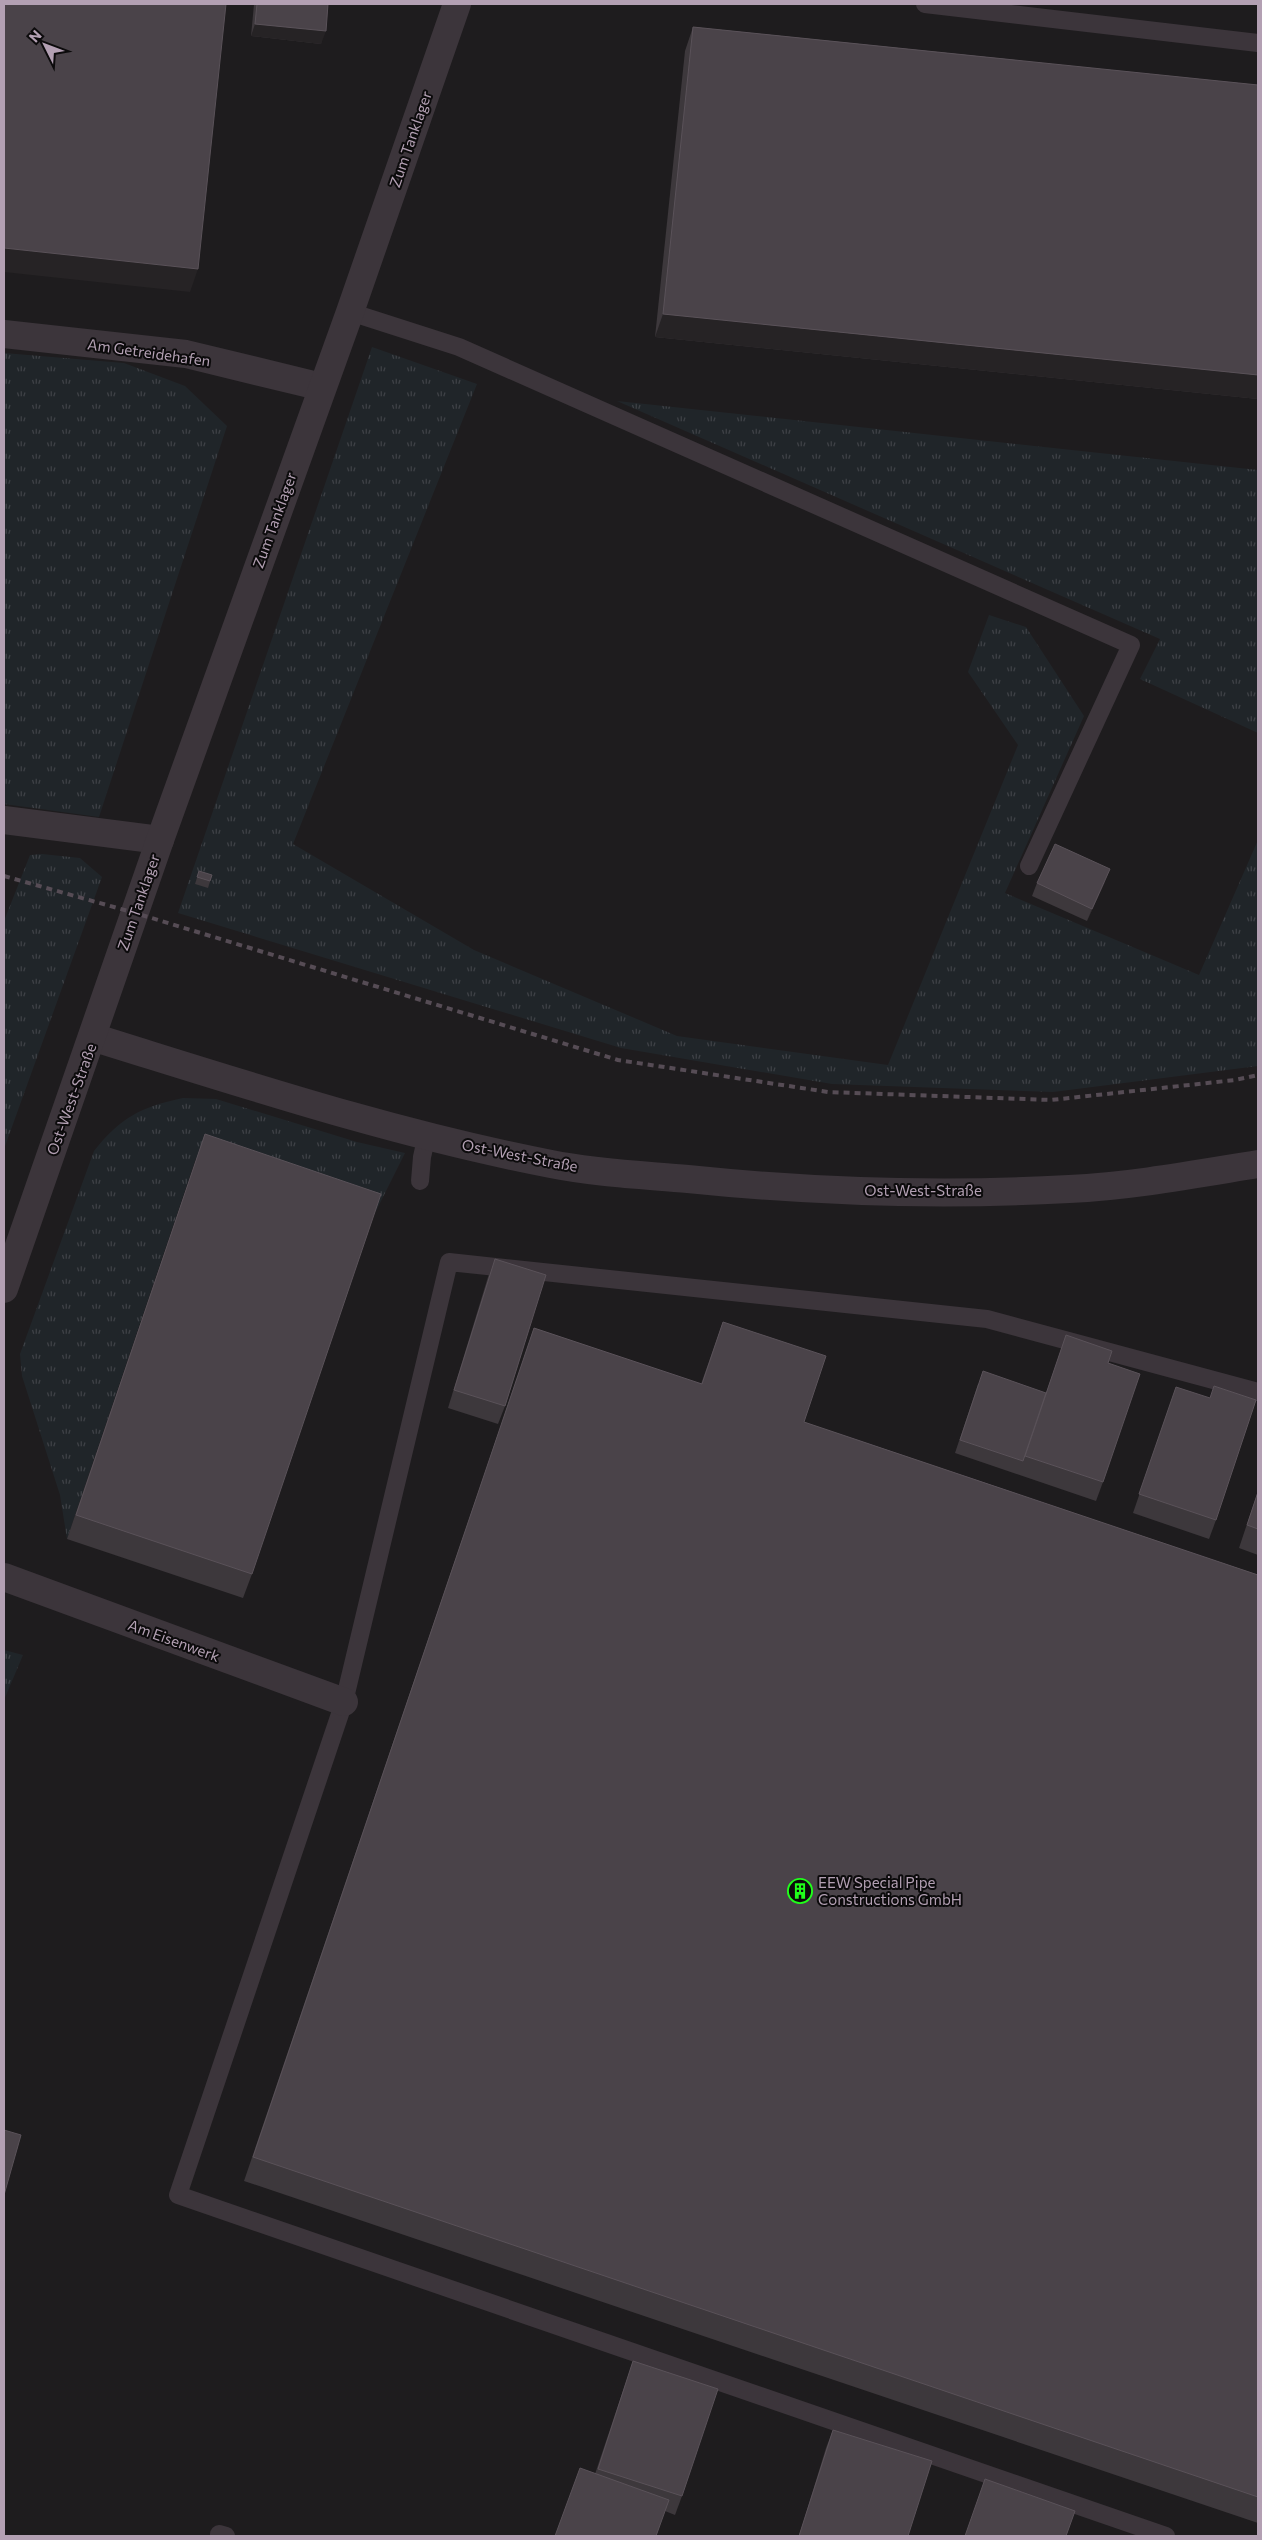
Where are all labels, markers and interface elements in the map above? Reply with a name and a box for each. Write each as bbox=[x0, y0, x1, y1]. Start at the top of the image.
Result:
north arrow bbox=[20, 20, 70, 70]
text: N bbox=[25, 26, 45, 46]
street label: Zum Tanklager bbox=[385, 88, 435, 190]
street label: Am Getreidehafen bbox=[86, 334, 212, 370]
street label: Zum Tanklager bbox=[248, 470, 300, 570]
street label: Zum Tanklager bbox=[113, 851, 163, 953]
street label: Ost-West-Straße bbox=[42, 1041, 100, 1157]
street label: Ost-West-Straße bbox=[461, 1135, 580, 1175]
street label: Ost-West-Straße bbox=[864, 1181, 982, 1199]
street label: Am Eisenwerk bbox=[126, 1615, 222, 1665]
place label: EEW Special Pipe Constructions GmbH bbox=[818, 1873, 962, 1908]
building icon: EEW Special Pipe Constructions GmbH bbox=[787, 1878, 813, 1904]

